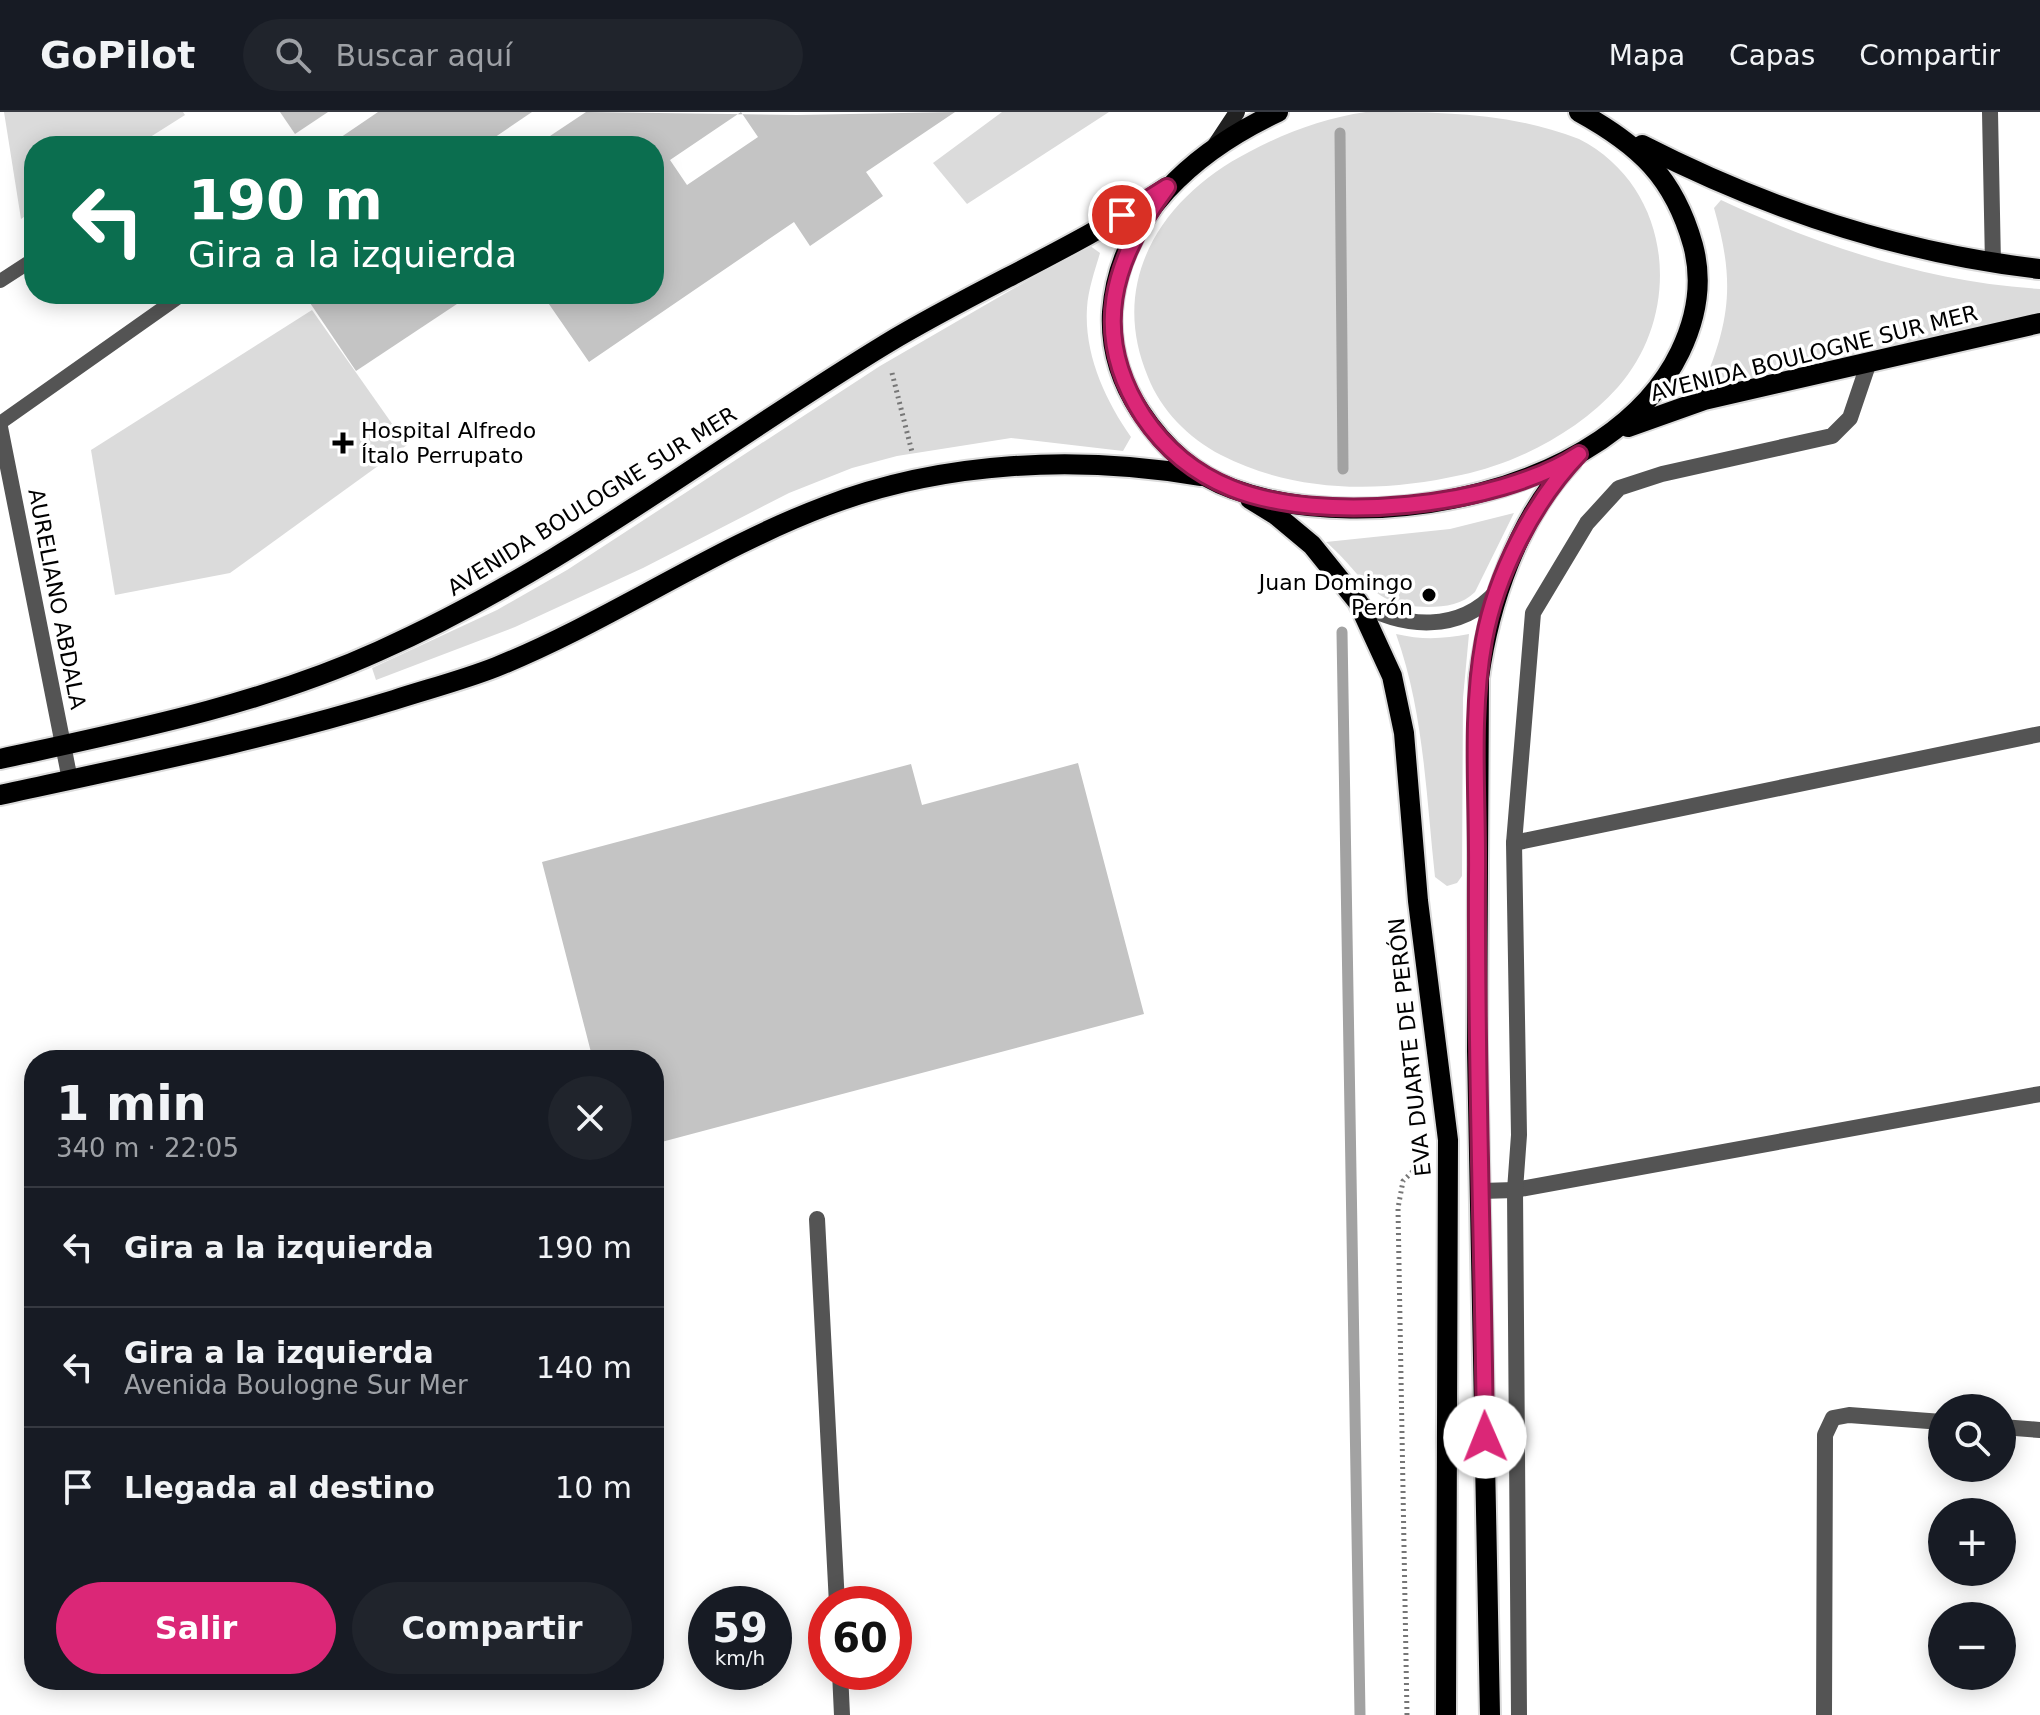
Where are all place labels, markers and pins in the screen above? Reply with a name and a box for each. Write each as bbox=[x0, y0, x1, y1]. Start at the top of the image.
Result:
pin bbox=[1088, 181, 1156, 249]
place label: Hospital Alfredo Ítalo Perrupato bbox=[361, 418, 536, 468]
marker: Hospital Alfredo Ítalo Perrupato bbox=[332, 432, 354, 454]
place label: Juan Domingo Perón bbox=[1257, 570, 1413, 620]
marker: Juan Domingo Perón bbox=[1420, 586, 1438, 604]

